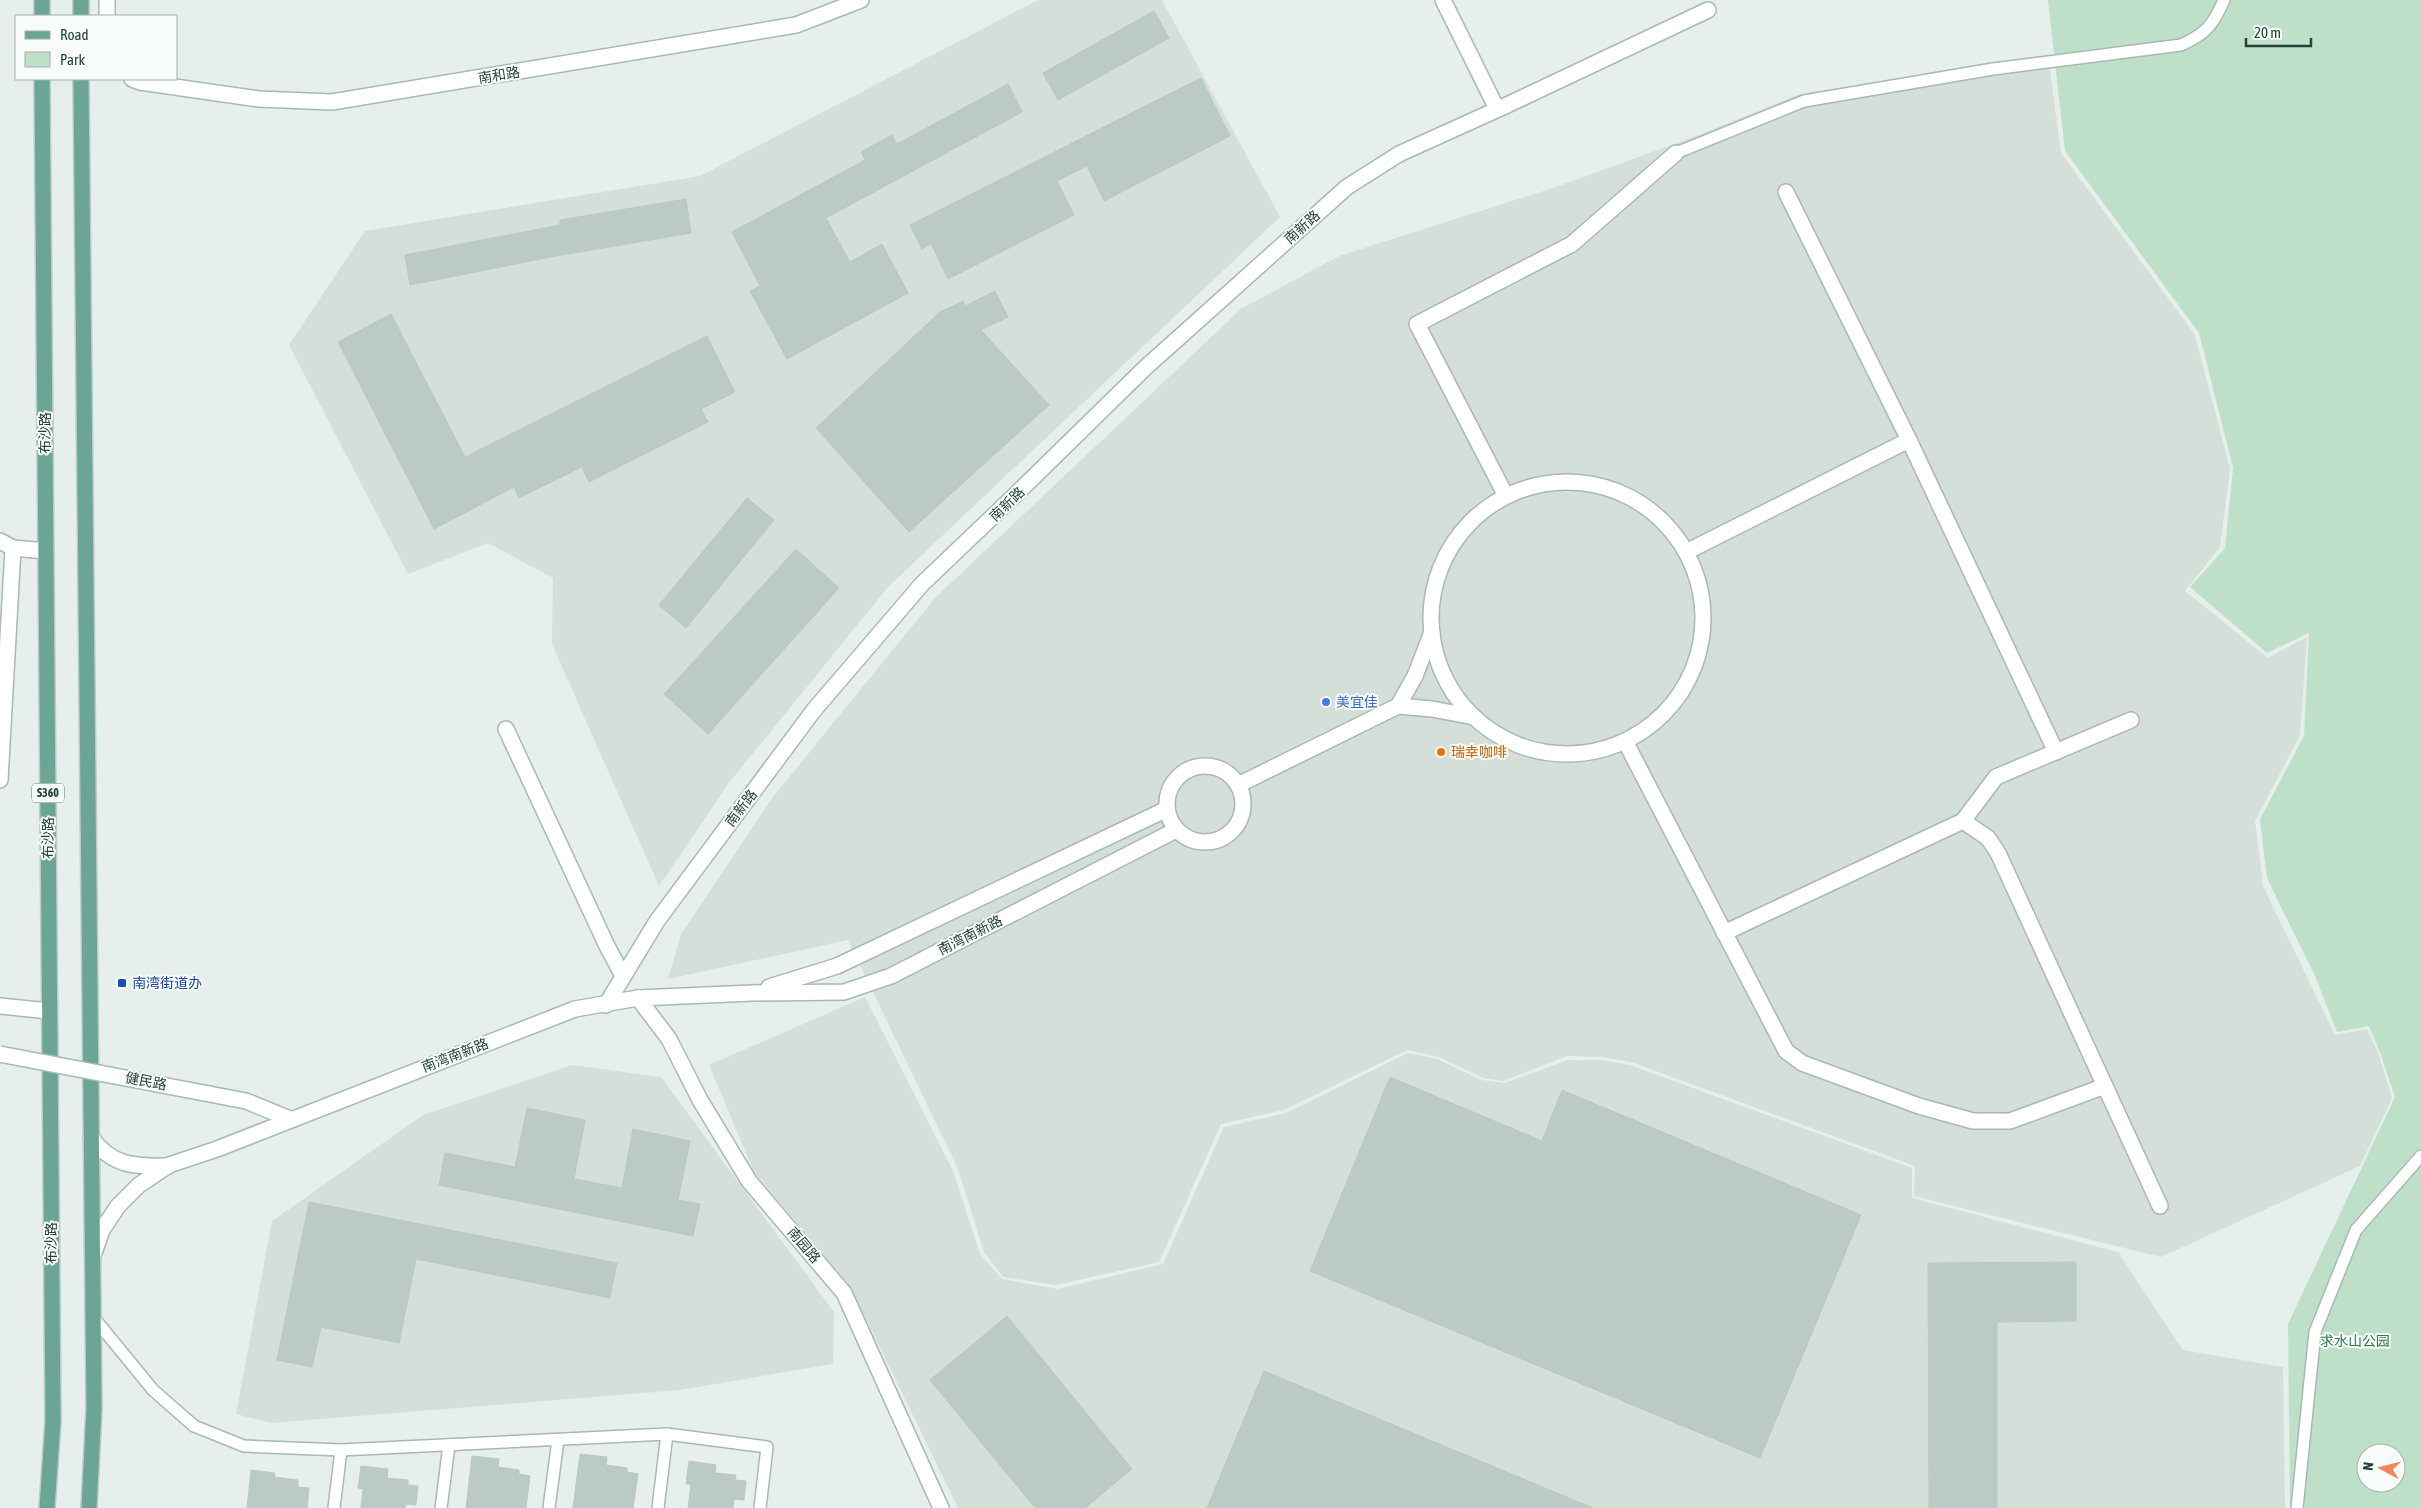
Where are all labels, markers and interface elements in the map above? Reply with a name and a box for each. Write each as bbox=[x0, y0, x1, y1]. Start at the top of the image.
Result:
legend bbox=[15, 15, 178, 80]
scale bar bbox=[2246, 15, 2311, 47]
text: 20 m bbox=[2254, 24, 2281, 41]
text: Road bbox=[60, 26, 89, 43]
text: Park bbox=[60, 51, 85, 68]
street label: 南和路 bbox=[477, 64, 521, 86]
street label: 南新路 bbox=[1281, 207, 1323, 247]
street label: 布沙路 bbox=[37, 412, 53, 454]
street label: 南新路 bbox=[986, 484, 1028, 524]
place label: 美宜佳 bbox=[1336, 694, 1378, 710]
marker: 美宜佳 bbox=[1320, 696, 1332, 708]
place label: 瑞幸咖啡 bbox=[1451, 744, 1507, 760]
marker: 瑞幸咖啡 bbox=[1435, 746, 1447, 758]
road number: S360 bbox=[32, 784, 64, 802]
street label: 南新路 bbox=[722, 786, 760, 830]
street label: 布沙路 bbox=[40, 817, 56, 859]
street label: 南湾南新路 bbox=[935, 912, 1005, 958]
place label: 南湾街道办 bbox=[132, 975, 202, 991]
marker: 南湾街道办 bbox=[116, 977, 128, 989]
street label: 南湾南新路 bbox=[419, 1035, 491, 1075]
street label: 健民路 bbox=[124, 1069, 168, 1093]
street label: 布沙路 bbox=[43, 1222, 59, 1264]
street label: 南园路 bbox=[784, 1224, 824, 1266]
park label: 求水山公园 bbox=[2320, 1333, 2390, 1349]
north arrow bbox=[2356, 1443, 2406, 1493]
text: N bbox=[2360, 1461, 2377, 1471]

